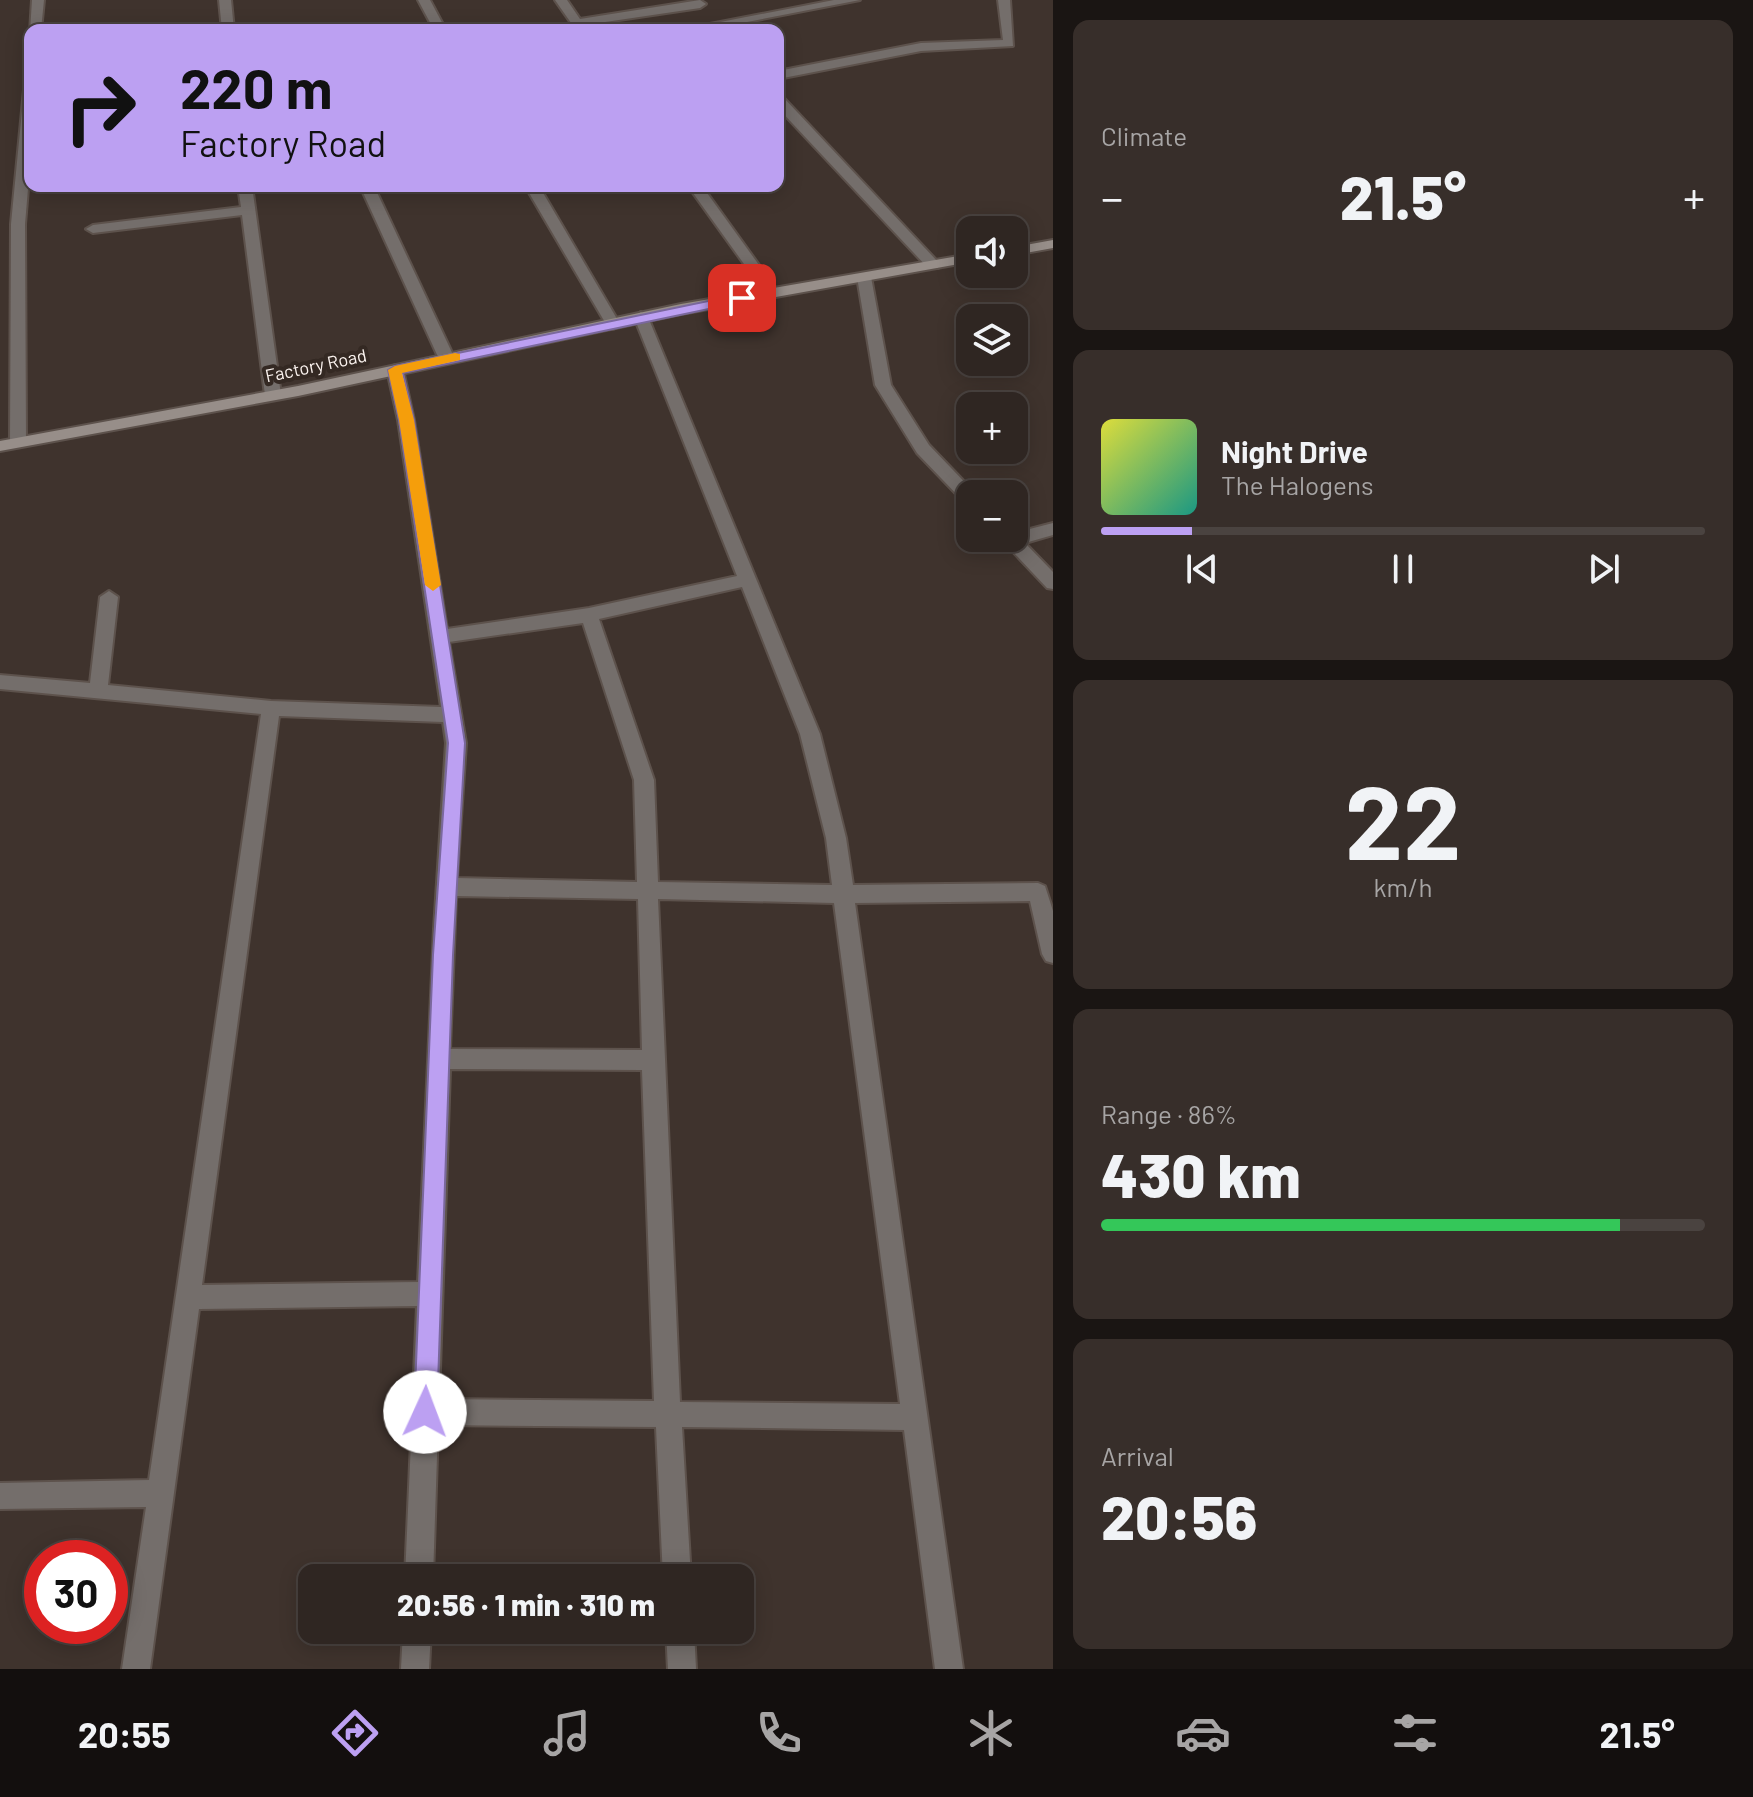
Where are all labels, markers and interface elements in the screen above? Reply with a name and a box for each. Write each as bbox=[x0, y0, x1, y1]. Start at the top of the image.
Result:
text: 220 m bbox=[180, 53, 333, 120]
icon: right bbox=[48, 56, 152, 160]
text: Climate bbox=[1101, 120, 1187, 151]
text: Factory Road bbox=[180, 121, 386, 164]
text: 21.5° bbox=[1340, 160, 1466, 232]
text: − bbox=[1101, 170, 1123, 223]
text: + bbox=[1683, 170, 1705, 223]
map controls bbox=[956, 216, 1028, 552]
button: sound bbox=[956, 216, 1028, 288]
pin bbox=[708, 264, 776, 332]
icon: arrive bbox=[720, 276, 764, 320]
button: layers bbox=[956, 304, 1028, 376]
street label: Factory Road bbox=[263, 344, 368, 386]
button: + bbox=[956, 392, 1028, 464]
text: Night Drive bbox=[1221, 433, 1368, 469]
text: The Halogens bbox=[1221, 469, 1373, 500]
button: − bbox=[956, 480, 1028, 552]
icon: previous bbox=[1180, 547, 1224, 591]
icon: pause bbox=[1381, 547, 1425, 591]
icon: next bbox=[1582, 547, 1626, 591]
text: 22 bbox=[1345, 756, 1461, 881]
text: km/h bbox=[1374, 871, 1432, 902]
text: Range · 86% bbox=[1101, 1098, 1237, 1129]
text: 430 km bbox=[1101, 1138, 1301, 1210]
position arrow bbox=[383, 1370, 467, 1454]
text: Arrival bbox=[1101, 1440, 1174, 1471]
text: 20:56 bbox=[1101, 1480, 1257, 1552]
speed limit sign: 30 bbox=[24, 1540, 128, 1644]
text: 20:56 · 1 min · 310 m bbox=[397, 1586, 655, 1622]
icon: directions bbox=[327, 1705, 383, 1761]
icon: music bbox=[539, 1705, 595, 1761]
icon: phone bbox=[751, 1705, 807, 1761]
icon: climate bbox=[963, 1705, 1019, 1761]
icon: car bbox=[1175, 1705, 1231, 1761]
icon: filters bbox=[1387, 1705, 1443, 1761]
text: 20:55 bbox=[78, 1712, 171, 1755]
text: 21.5° bbox=[1600, 1712, 1675, 1755]

